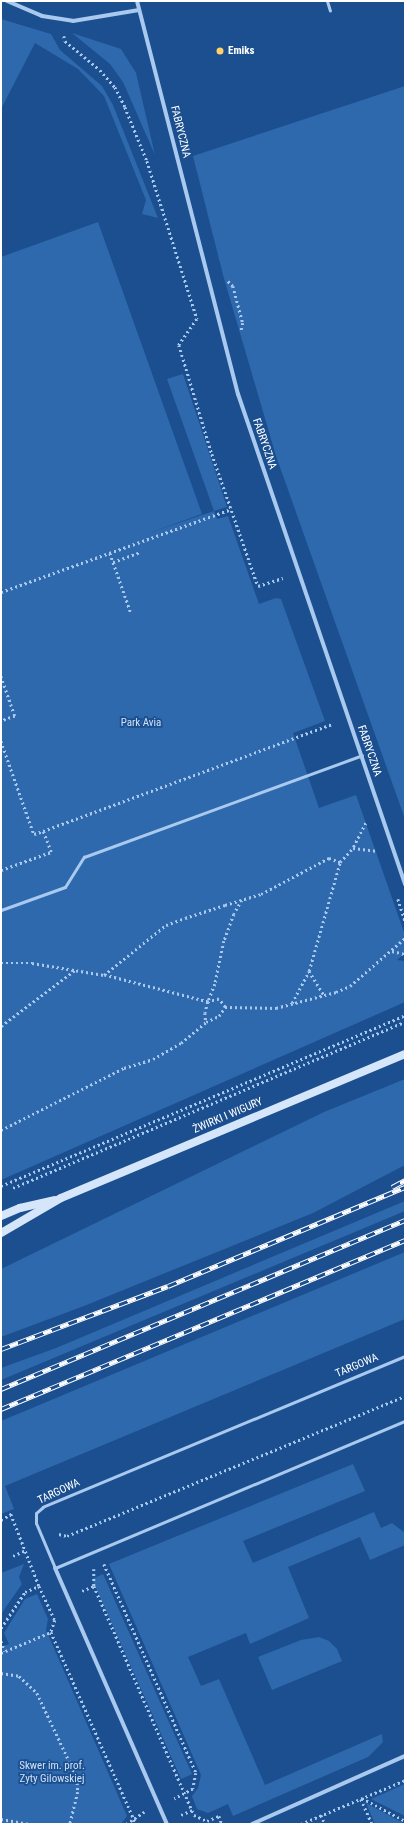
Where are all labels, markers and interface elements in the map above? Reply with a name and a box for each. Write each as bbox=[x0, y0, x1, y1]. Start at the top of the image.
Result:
place label: Emiks bbox=[228, 44, 255, 58]
marker: Emiks bbox=[215, 46, 225, 56]
street label: FABRYCZNA bbox=[167, 105, 193, 159]
street label: FABRYCZNA bbox=[249, 417, 279, 471]
park label: Park Avia bbox=[121, 716, 161, 730]
street label: FABRYCZNA bbox=[354, 724, 384, 778]
street label: ŻWIRKI I WIGURY bbox=[191, 1095, 265, 1137]
street label: TARGOWA bbox=[334, 1351, 380, 1381]
street label: TARGOWA bbox=[36, 1476, 82, 1508]
park label: Skwer im. prof. Zyty Gilowskiej bbox=[19, 1760, 85, 1786]

